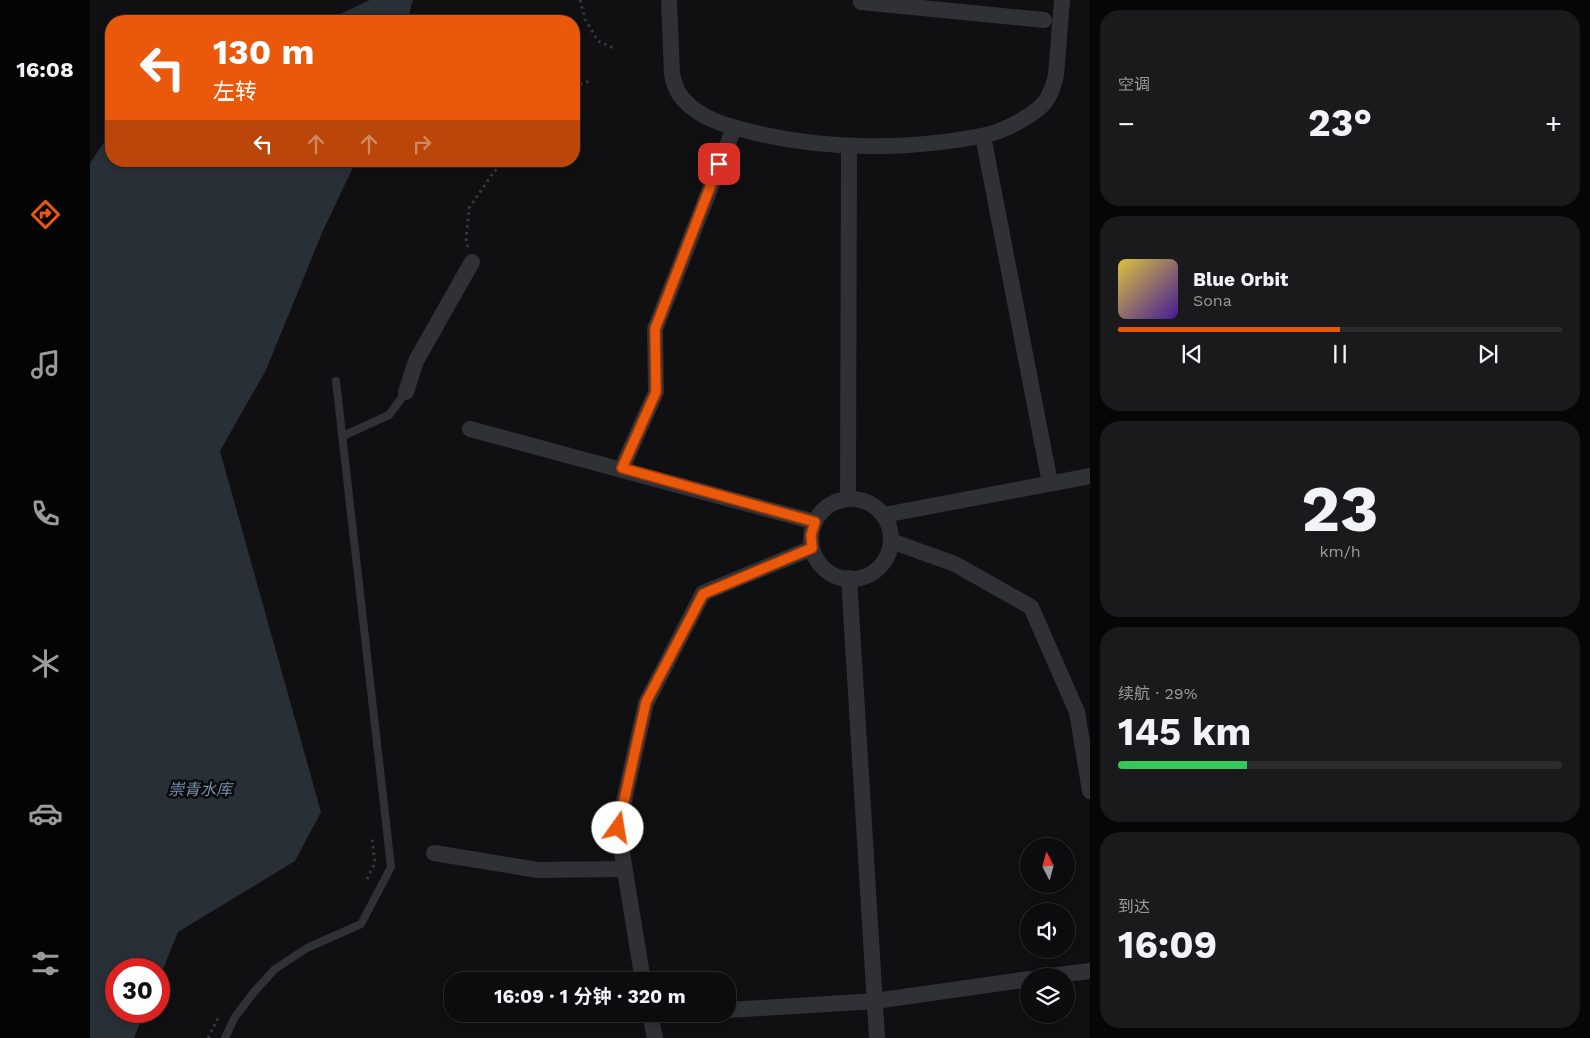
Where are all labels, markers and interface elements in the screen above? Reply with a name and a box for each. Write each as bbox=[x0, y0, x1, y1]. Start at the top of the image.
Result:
text: 130 m bbox=[213, 31, 314, 73]
icon: left bbox=[130, 35, 195, 100]
text: 16:08 bbox=[16, 57, 74, 82]
text: 空调 bbox=[1118, 75, 1150, 94]
text: 左转 bbox=[213, 79, 257, 104]
text: 23° bbox=[1308, 101, 1372, 145]
text: − bbox=[1118, 107, 1135, 140]
text: + bbox=[1545, 107, 1562, 140]
icon: left bbox=[249, 130, 277, 158]
icon: ahead bbox=[302, 130, 330, 158]
icon: ahead bbox=[355, 130, 383, 158]
icon: right bbox=[408, 130, 436, 158]
pin bbox=[698, 143, 740, 185]
icon: arrive bbox=[705, 150, 733, 178]
icon: directions bbox=[28, 197, 63, 232]
text: Blue Orbit bbox=[1193, 268, 1288, 291]
text: Sona bbox=[1193, 291, 1232, 310]
icon: previous bbox=[1178, 340, 1206, 368]
icon: pause bbox=[1326, 340, 1354, 368]
icon: next bbox=[1474, 340, 1502, 368]
icon: music bbox=[28, 347, 63, 382]
text: 23 bbox=[1301, 471, 1379, 547]
icon: phone bbox=[28, 496, 63, 531]
text: km/h bbox=[1319, 542, 1361, 561]
icon: climate bbox=[28, 646, 63, 681]
text: 续航 · 29% bbox=[1118, 684, 1197, 703]
text: 145 km bbox=[1118, 710, 1251, 754]
water label: 崇青水库 bbox=[168, 780, 235, 799]
icon: car bbox=[28, 796, 63, 831]
position arrow bbox=[591, 801, 643, 853]
north arrow bbox=[1020, 838, 1075, 892]
map controls bbox=[1020, 838, 1075, 1023]
text: 到达 bbox=[1118, 897, 1150, 916]
button: sound bbox=[1020, 903, 1075, 958]
text: 16:09 bbox=[1118, 923, 1217, 967]
icon: filters bbox=[28, 946, 63, 981]
speed limit sign: 30 bbox=[105, 958, 170, 1023]
button: layers bbox=[1020, 968, 1075, 1023]
text: 16:09 · 1 分钟 · 320 m bbox=[494, 985, 686, 1008]

